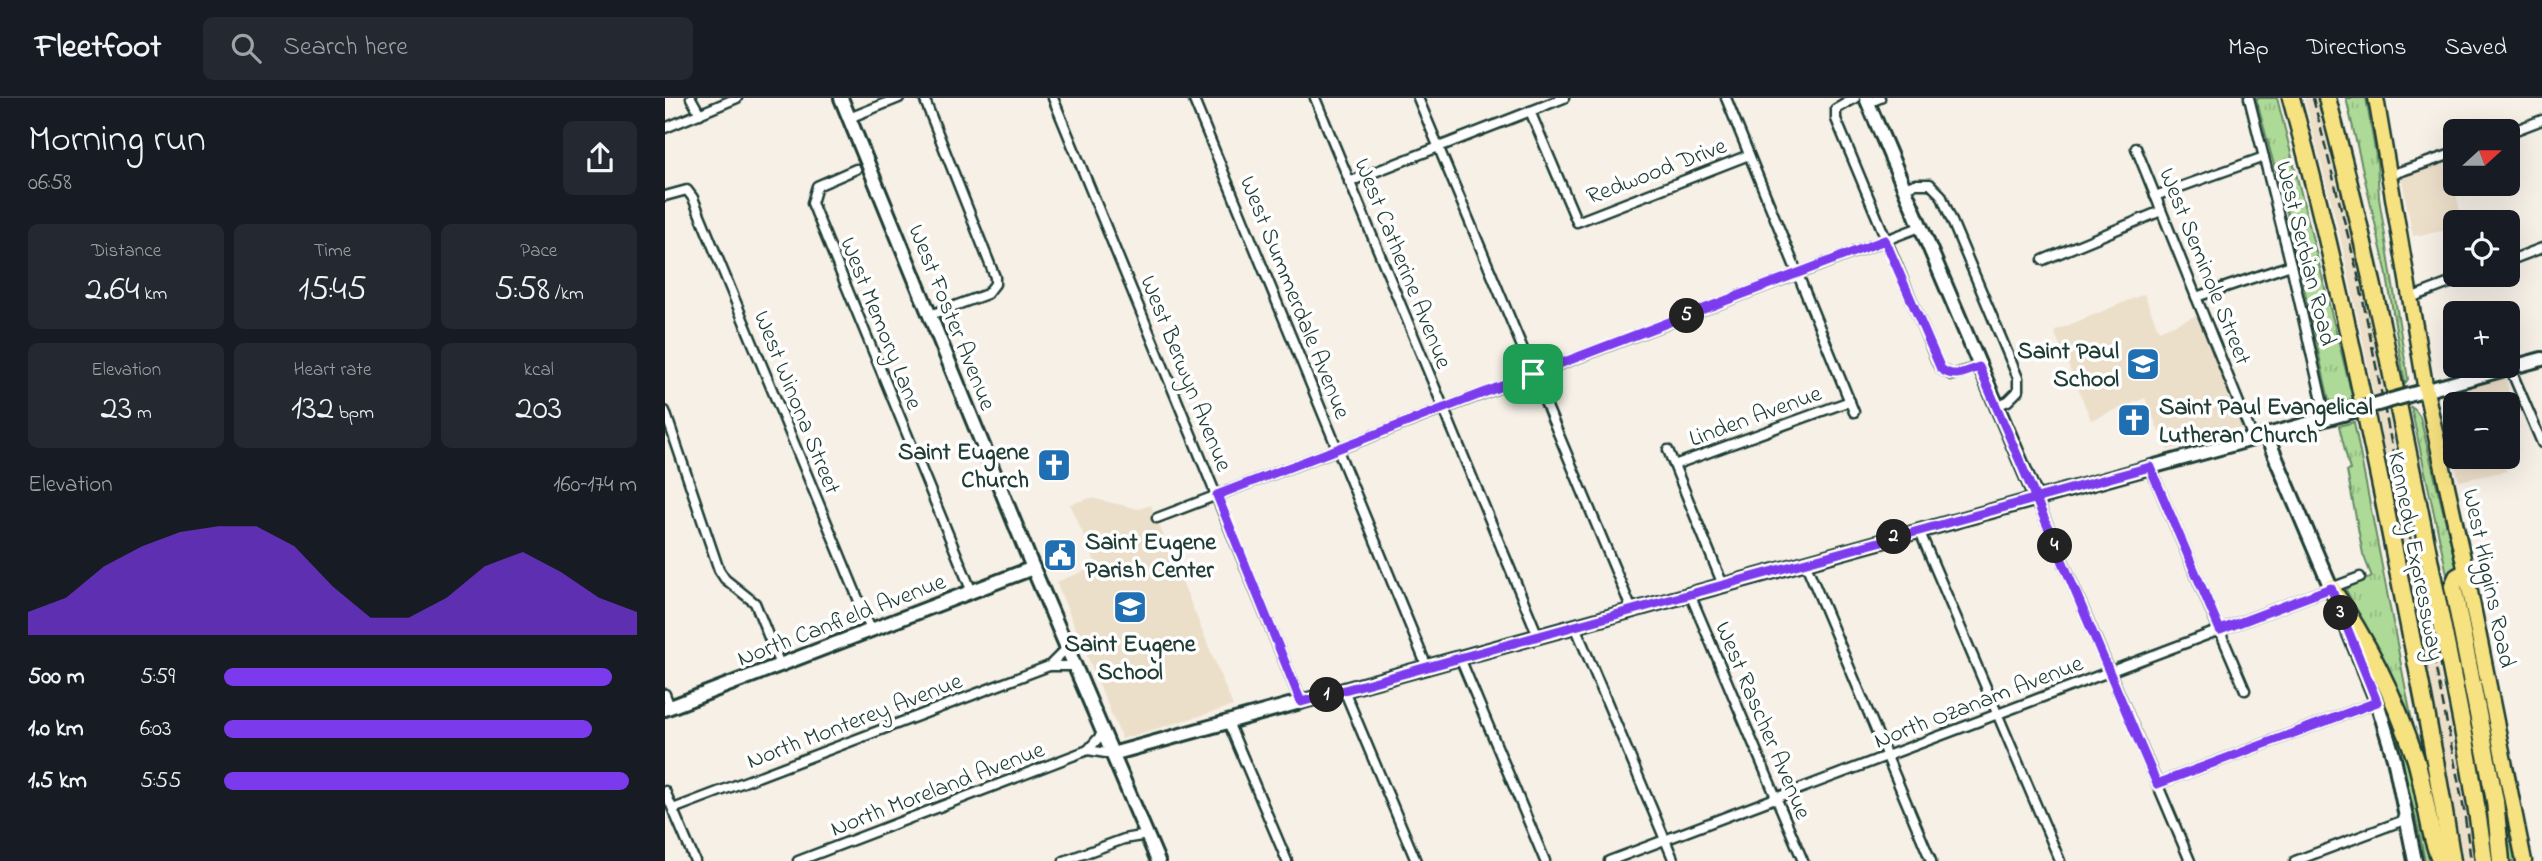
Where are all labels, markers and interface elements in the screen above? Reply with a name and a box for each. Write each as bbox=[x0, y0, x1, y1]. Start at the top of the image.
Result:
search box bbox=[203, 17, 693, 80]
text: Fleetfoot bbox=[35, 24, 161, 72]
icon: search bbox=[227, 29, 265, 67]
text: Search here bbox=[283, 29, 408, 67]
text: Map bbox=[2228, 31, 2269, 66]
text: Directions bbox=[2307, 31, 2406, 66]
text: Saved bbox=[2444, 31, 2507, 66]
text: Morning run bbox=[28, 113, 206, 169]
north arrow bbox=[2443, 119, 2520, 196]
map controls bbox=[2443, 119, 2520, 469]
button: share bbox=[563, 121, 637, 195]
street label: Redwood Drive bbox=[1582, 129, 1732, 215]
street label: West Catherine Avenue bbox=[1343, 153, 1460, 375]
street label: West Serbian Road bbox=[2265, 158, 2345, 350]
street label: West Seminole Street bbox=[2148, 163, 2259, 371]
text: 06:58 bbox=[28, 167, 72, 200]
street label: West Summerdale Avenue bbox=[1229, 171, 1359, 425]
button: locate bbox=[2443, 210, 2520, 287]
street label: West Foster Avenue bbox=[897, 220, 1004, 416]
street label: West Memory Lane bbox=[828, 232, 930, 416]
text: Distance bbox=[91, 238, 161, 265]
text: Time bbox=[314, 238, 351, 265]
text: Pace bbox=[520, 238, 557, 265]
text: 2.64 bbox=[85, 265, 139, 316]
text: 15:45 bbox=[298, 265, 367, 316]
text: 5:58 bbox=[494, 265, 550, 316]
street label: West Berwyn Avenue bbox=[1128, 271, 1240, 478]
text: km bbox=[139, 281, 167, 308]
text: /km bbox=[550, 281, 584, 308]
pin: 5 bbox=[1669, 298, 1705, 333]
button: + bbox=[2443, 301, 2520, 378]
text: 5 bbox=[1681, 302, 1692, 329]
street label: West Winona Street bbox=[743, 306, 848, 500]
place label: Saint Paul School bbox=[2017, 335, 2119, 398]
pin bbox=[1503, 344, 1563, 404]
school or university icon: Saint Paul School bbox=[2124, 345, 2162, 383]
icon: arrive bbox=[1514, 355, 1552, 393]
text: Elevation bbox=[91, 357, 161, 384]
text: Heart rate bbox=[294, 357, 371, 384]
text: kcal bbox=[524, 357, 554, 384]
street label: Linden Avenue bbox=[1685, 377, 1827, 458]
text: 23 bbox=[100, 384, 132, 435]
text: 132 bbox=[291, 384, 334, 435]
text: 203 bbox=[515, 384, 562, 435]
place label: Saint Paul Evangelical Lutheran Church bbox=[2159, 391, 2373, 454]
button: − bbox=[2443, 392, 2520, 469]
text: m bbox=[132, 400, 152, 427]
text: bpm bbox=[334, 400, 374, 427]
church icon: Saint Paul Evangelical Lutheran Church bbox=[2115, 401, 2153, 439]
place label: Saint Eugene Church bbox=[898, 436, 1030, 499]
church icon: Saint Eugene Church bbox=[1035, 446, 1073, 484]
street label: Kennedy Expressway bbox=[2376, 449, 2452, 664]
text: Elevation bbox=[28, 469, 113, 502]
text: 160–174 m bbox=[553, 469, 637, 502]
street label: West Higgins Road bbox=[2452, 486, 2524, 672]
pin: 2 bbox=[1877, 520, 1911, 555]
text: 2 bbox=[1889, 523, 1898, 550]
place label: Saint Eugene Parish Center bbox=[1085, 526, 1217, 589]
pin: 4 bbox=[2037, 528, 2073, 564]
text: 4 bbox=[2051, 532, 2058, 559]
public building icon: Saint Eugene Parish Center bbox=[1041, 536, 1079, 574]
street label: North Canfield Avenue bbox=[732, 565, 952, 677]
school or university icon: Saint Eugene School bbox=[1111, 588, 1149, 626]
pin: 3 bbox=[2323, 596, 2359, 630]
text: 3 bbox=[2337, 599, 2344, 626]
street label: West Rascher Avenue bbox=[1704, 617, 1819, 826]
place label: Saint Eugene School bbox=[1065, 628, 1197, 691]
street label: North Ozanam Avenue bbox=[1869, 647, 2089, 759]
text: 500 m bbox=[28, 661, 85, 694]
text: 5:59 bbox=[140, 661, 175, 694]
street label: North Monterey Avenue bbox=[742, 665, 968, 781]
pin: 1 bbox=[1309, 678, 1345, 712]
text: 1 bbox=[1323, 681, 1330, 708]
text: 1.0 km bbox=[28, 713, 84, 746]
text: 6:03 bbox=[140, 713, 172, 746]
street label: North Moreland Avenue bbox=[826, 733, 1050, 847]
text: 1.5 km bbox=[28, 765, 87, 798]
text: 5:55 bbox=[140, 765, 181, 798]

